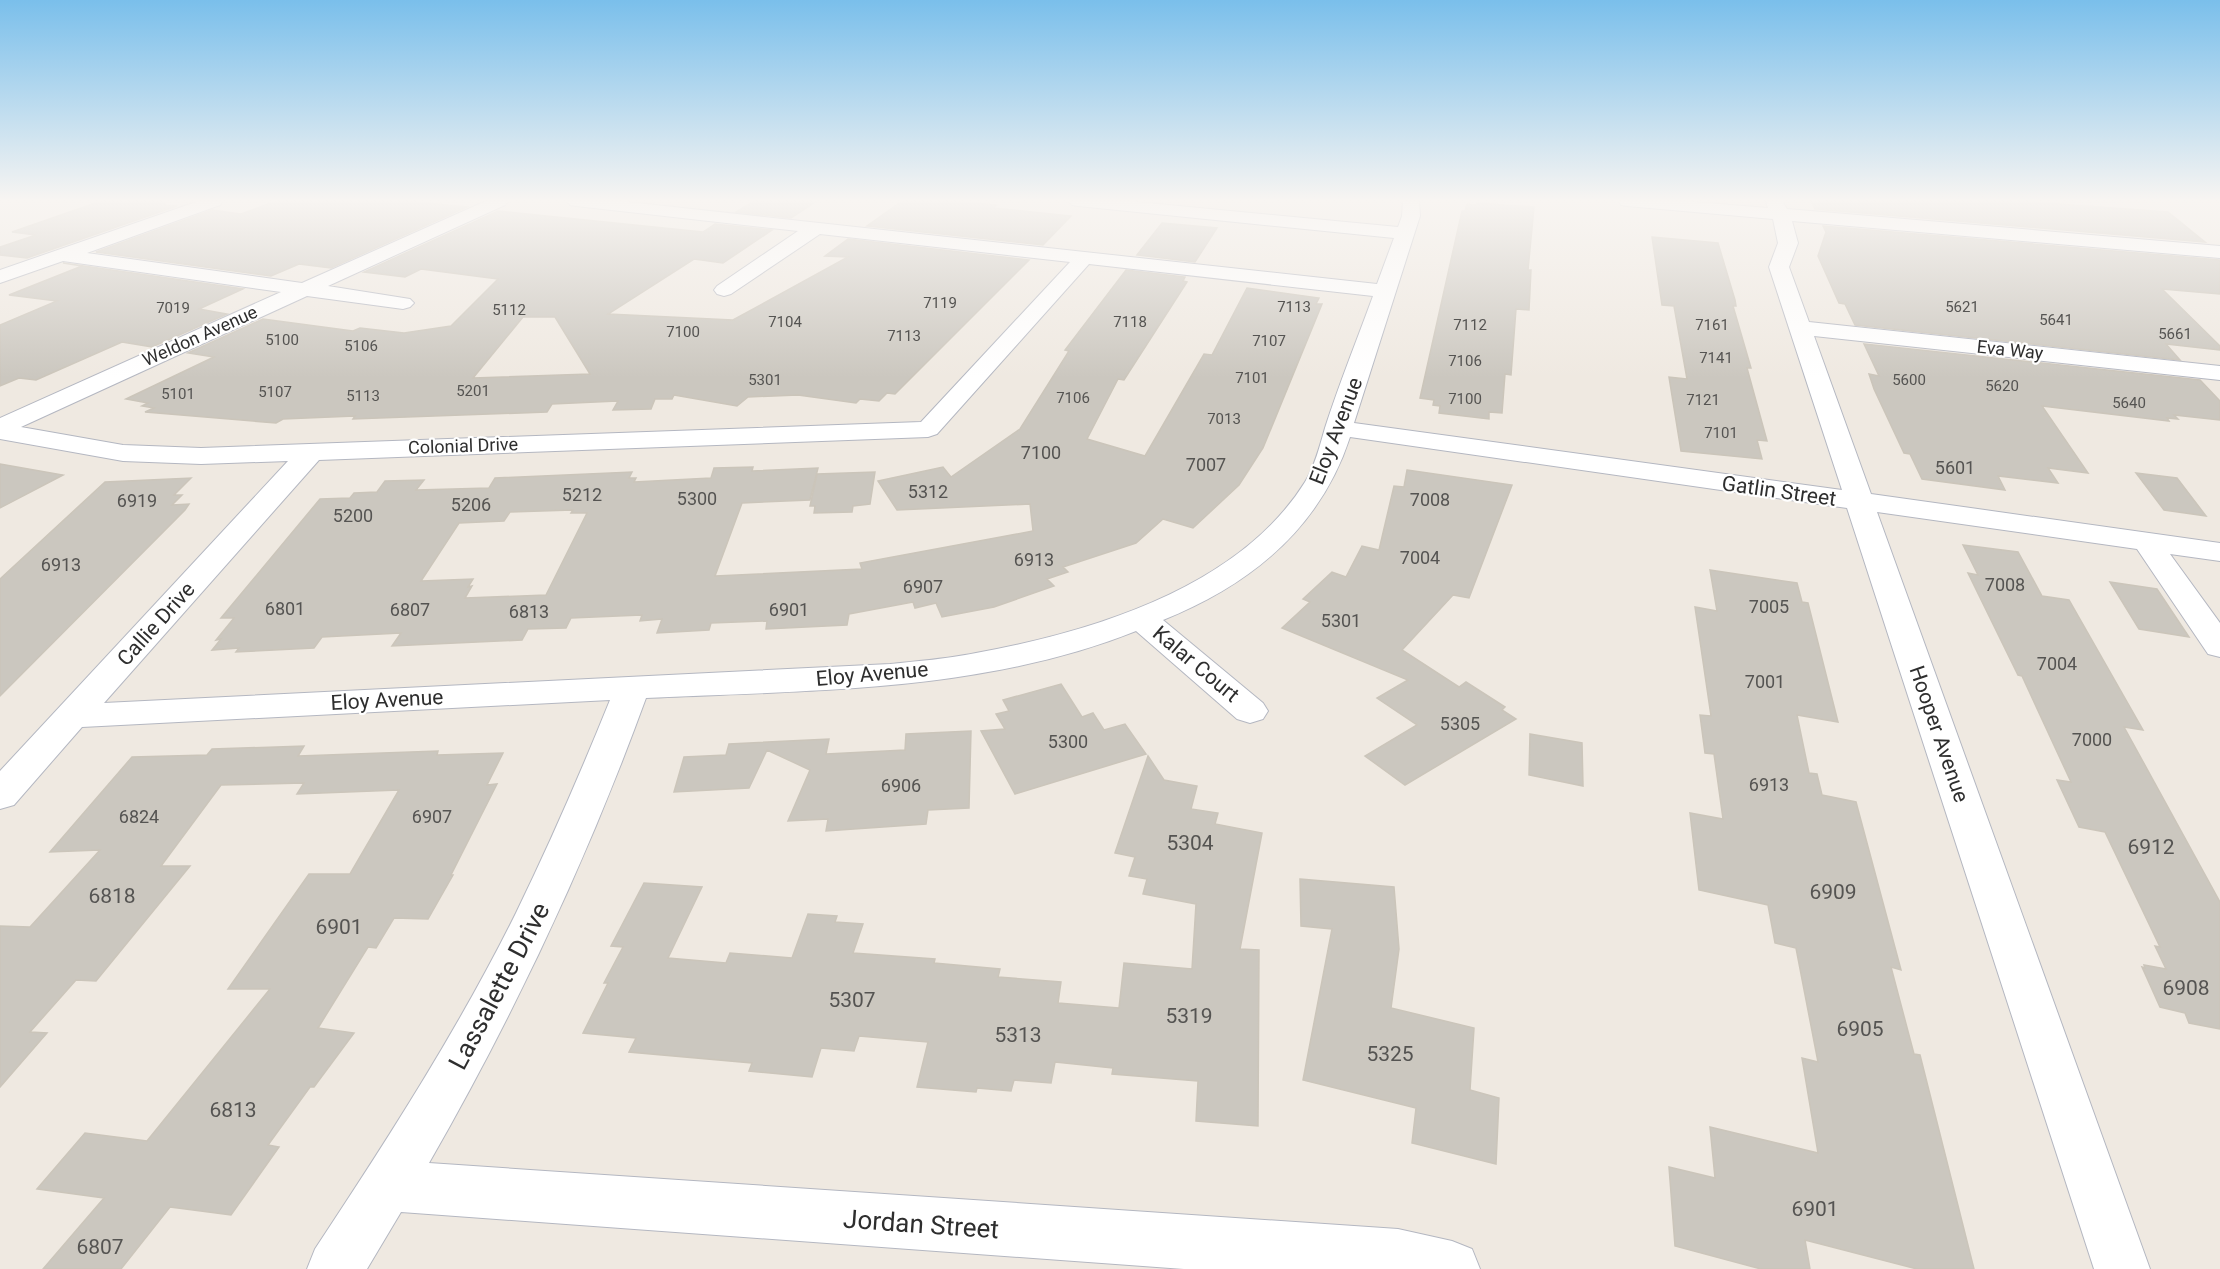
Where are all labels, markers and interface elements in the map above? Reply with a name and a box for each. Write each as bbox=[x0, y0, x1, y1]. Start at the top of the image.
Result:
house number: 7119 bbox=[923, 294, 957, 312]
house number: 7113 bbox=[1277, 298, 1311, 316]
house number: 5621 bbox=[1945, 298, 1979, 316]
house number: 7019 bbox=[156, 299, 190, 317]
street label: Weldon Avenue bbox=[139, 301, 260, 370]
house number: 5112 bbox=[492, 301, 526, 319]
house number: 5641 bbox=[2039, 311, 2073, 329]
house number: 7104 bbox=[768, 313, 802, 331]
house number: 7118 bbox=[1113, 313, 1147, 331]
house number: 7112 bbox=[1453, 316, 1487, 334]
house number: 7161 bbox=[1695, 316, 1729, 334]
house number: 7100 bbox=[666, 323, 700, 341]
house number: 5661 bbox=[2158, 325, 2192, 343]
house number: 7113 bbox=[887, 327, 921, 345]
house number: 5100 bbox=[265, 331, 299, 349]
house number: 7107 bbox=[1252, 332, 1286, 350]
street label: Eva Way bbox=[1976, 336, 2045, 363]
house number: 5106 bbox=[344, 337, 378, 355]
house number: 7141 bbox=[1699, 349, 1733, 367]
house number: 7106 bbox=[1448, 352, 1482, 370]
house number: 7101 bbox=[1235, 369, 1269, 387]
house number: 5301 bbox=[748, 371, 782, 389]
house number: 5600 bbox=[1892, 371, 1926, 389]
street label: Eloy Avenue bbox=[1305, 374, 1367, 488]
house number: 5620 bbox=[1985, 377, 2019, 395]
house number: 5201 bbox=[456, 382, 490, 400]
house number: 5107 bbox=[258, 383, 292, 401]
house number: 5101 bbox=[161, 385, 195, 403]
house number: 5113 bbox=[346, 387, 380, 405]
house number: 7106 bbox=[1056, 389, 1090, 407]
house number: 7100 bbox=[1448, 390, 1482, 408]
house number: 7121 bbox=[1686, 391, 1720, 409]
house number: 5640 bbox=[2112, 394, 2146, 412]
house number: 7013 bbox=[1207, 410, 1241, 428]
house number: 7101 bbox=[1704, 424, 1738, 442]
street label: Colonial Drive bbox=[408, 433, 518, 458]
house number: 7100 bbox=[1021, 442, 1061, 463]
house number: 7007 bbox=[1186, 454, 1226, 475]
house number: 5601 bbox=[1935, 457, 1975, 478]
street label: Gatlin Street bbox=[1720, 471, 1838, 511]
house number: 5312 bbox=[908, 481, 948, 502]
house number: 5212 bbox=[562, 484, 602, 505]
house number: 5300 bbox=[677, 488, 717, 509]
house number: 7008 bbox=[1410, 489, 1450, 510]
house number: 6919 bbox=[117, 490, 157, 511]
house number: 5206 bbox=[451, 494, 491, 515]
house number: 5200 bbox=[333, 505, 373, 526]
house number: 7004 bbox=[1400, 547, 1440, 568]
house number: 6913 bbox=[1014, 549, 1054, 570]
house number: 6913 bbox=[41, 554, 81, 575]
house number: 7008 bbox=[1985, 574, 2025, 595]
house number: 6907 bbox=[903, 576, 943, 597]
street label: Callie Drive bbox=[112, 577, 200, 671]
house number: 7005 bbox=[1749, 596, 1789, 617]
house number: 6801 bbox=[265, 598, 305, 619]
house number: 6807 bbox=[390, 599, 430, 620]
house number: 6901 bbox=[769, 599, 809, 620]
house number: 6813 bbox=[509, 601, 549, 622]
house number: 5301 bbox=[1321, 610, 1361, 631]
street label: Kalar Court bbox=[1148, 621, 1244, 707]
house number: 7004 bbox=[2037, 653, 2077, 674]
street label: Eloy Avenue bbox=[815, 657, 929, 691]
street label: Hooper Avenue bbox=[1904, 663, 1974, 805]
house number: 7001 bbox=[1745, 671, 1785, 692]
street label: Eloy Avenue bbox=[330, 685, 444, 715]
house number: 5305 bbox=[1440, 713, 1480, 734]
house number: 7000 bbox=[2072, 729, 2112, 750]
house number: 5300 bbox=[1048, 731, 1088, 752]
house number: 6913 bbox=[1749, 774, 1789, 795]
house number: 6906 bbox=[881, 775, 921, 796]
house number: 6824 bbox=[119, 806, 159, 827]
house number: 6907 bbox=[412, 806, 452, 827]
house number: 5304 bbox=[1166, 831, 1214, 855]
house number: 6912 bbox=[2127, 835, 2175, 859]
house number: 6909 bbox=[1809, 880, 1857, 904]
house number: 6818 bbox=[88, 884, 136, 908]
street label: Lassalette Drive bbox=[442, 897, 556, 1075]
house number: 6901 bbox=[315, 915, 363, 939]
house number: 6908 bbox=[2162, 976, 2210, 1000]
house number: 5307 bbox=[828, 988, 876, 1012]
house number: 5319 bbox=[1165, 1004, 1213, 1028]
house number: 6905 bbox=[1836, 1017, 1884, 1041]
house number: 5313 bbox=[994, 1023, 1042, 1047]
house number: 5325 bbox=[1366, 1042, 1414, 1066]
house number: 6813 bbox=[209, 1098, 257, 1122]
house number: 6901 bbox=[1791, 1197, 1839, 1221]
street label: Jordan Street bbox=[842, 1204, 1000, 1244]
house number: 6807 bbox=[76, 1235, 124, 1259]

